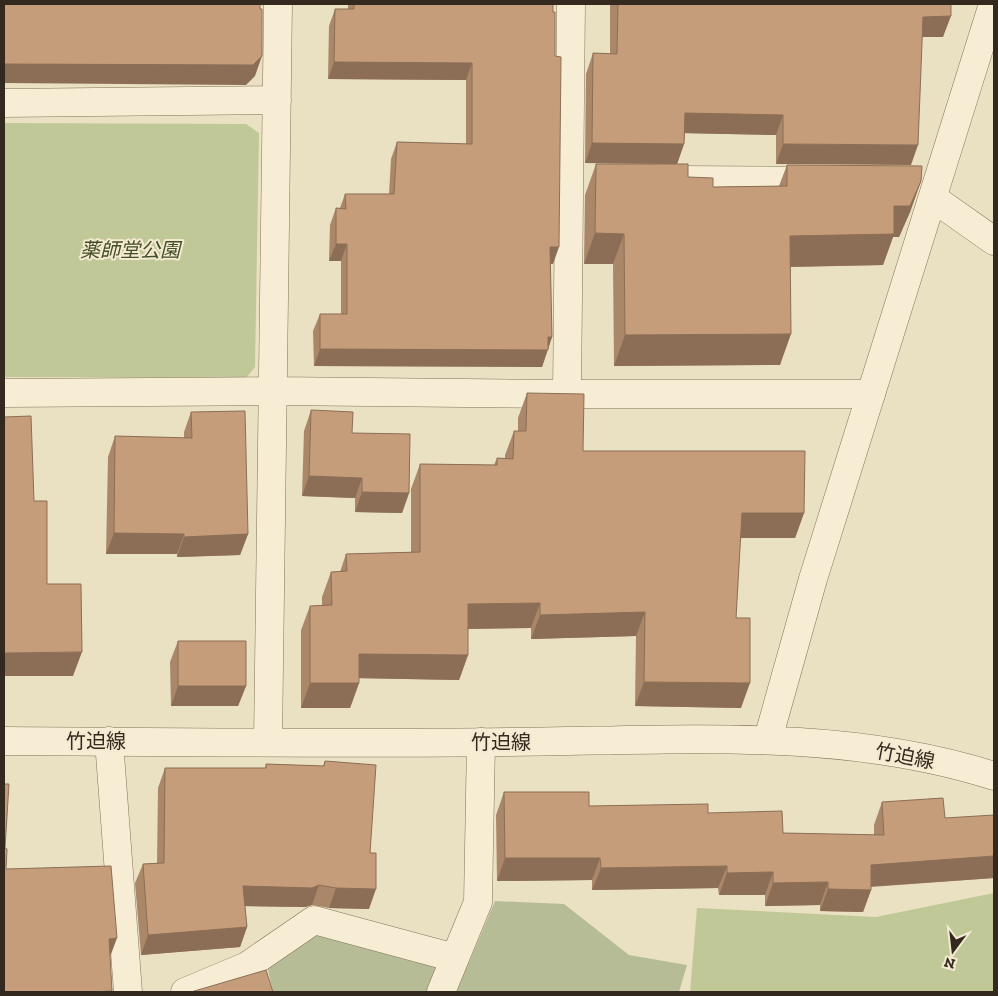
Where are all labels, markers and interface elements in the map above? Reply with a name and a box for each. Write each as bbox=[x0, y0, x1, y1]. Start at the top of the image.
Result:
park label: 薬師堂公園 bbox=[80, 238, 183, 262]
street label: 竹迫線 bbox=[66, 729, 126, 753]
street label: 竹迫線 bbox=[471, 730, 531, 754]
street label: 竹迫線 bbox=[873, 738, 937, 774]
north arrow bbox=[928, 926, 978, 976]
text: N bbox=[942, 953, 957, 973]

